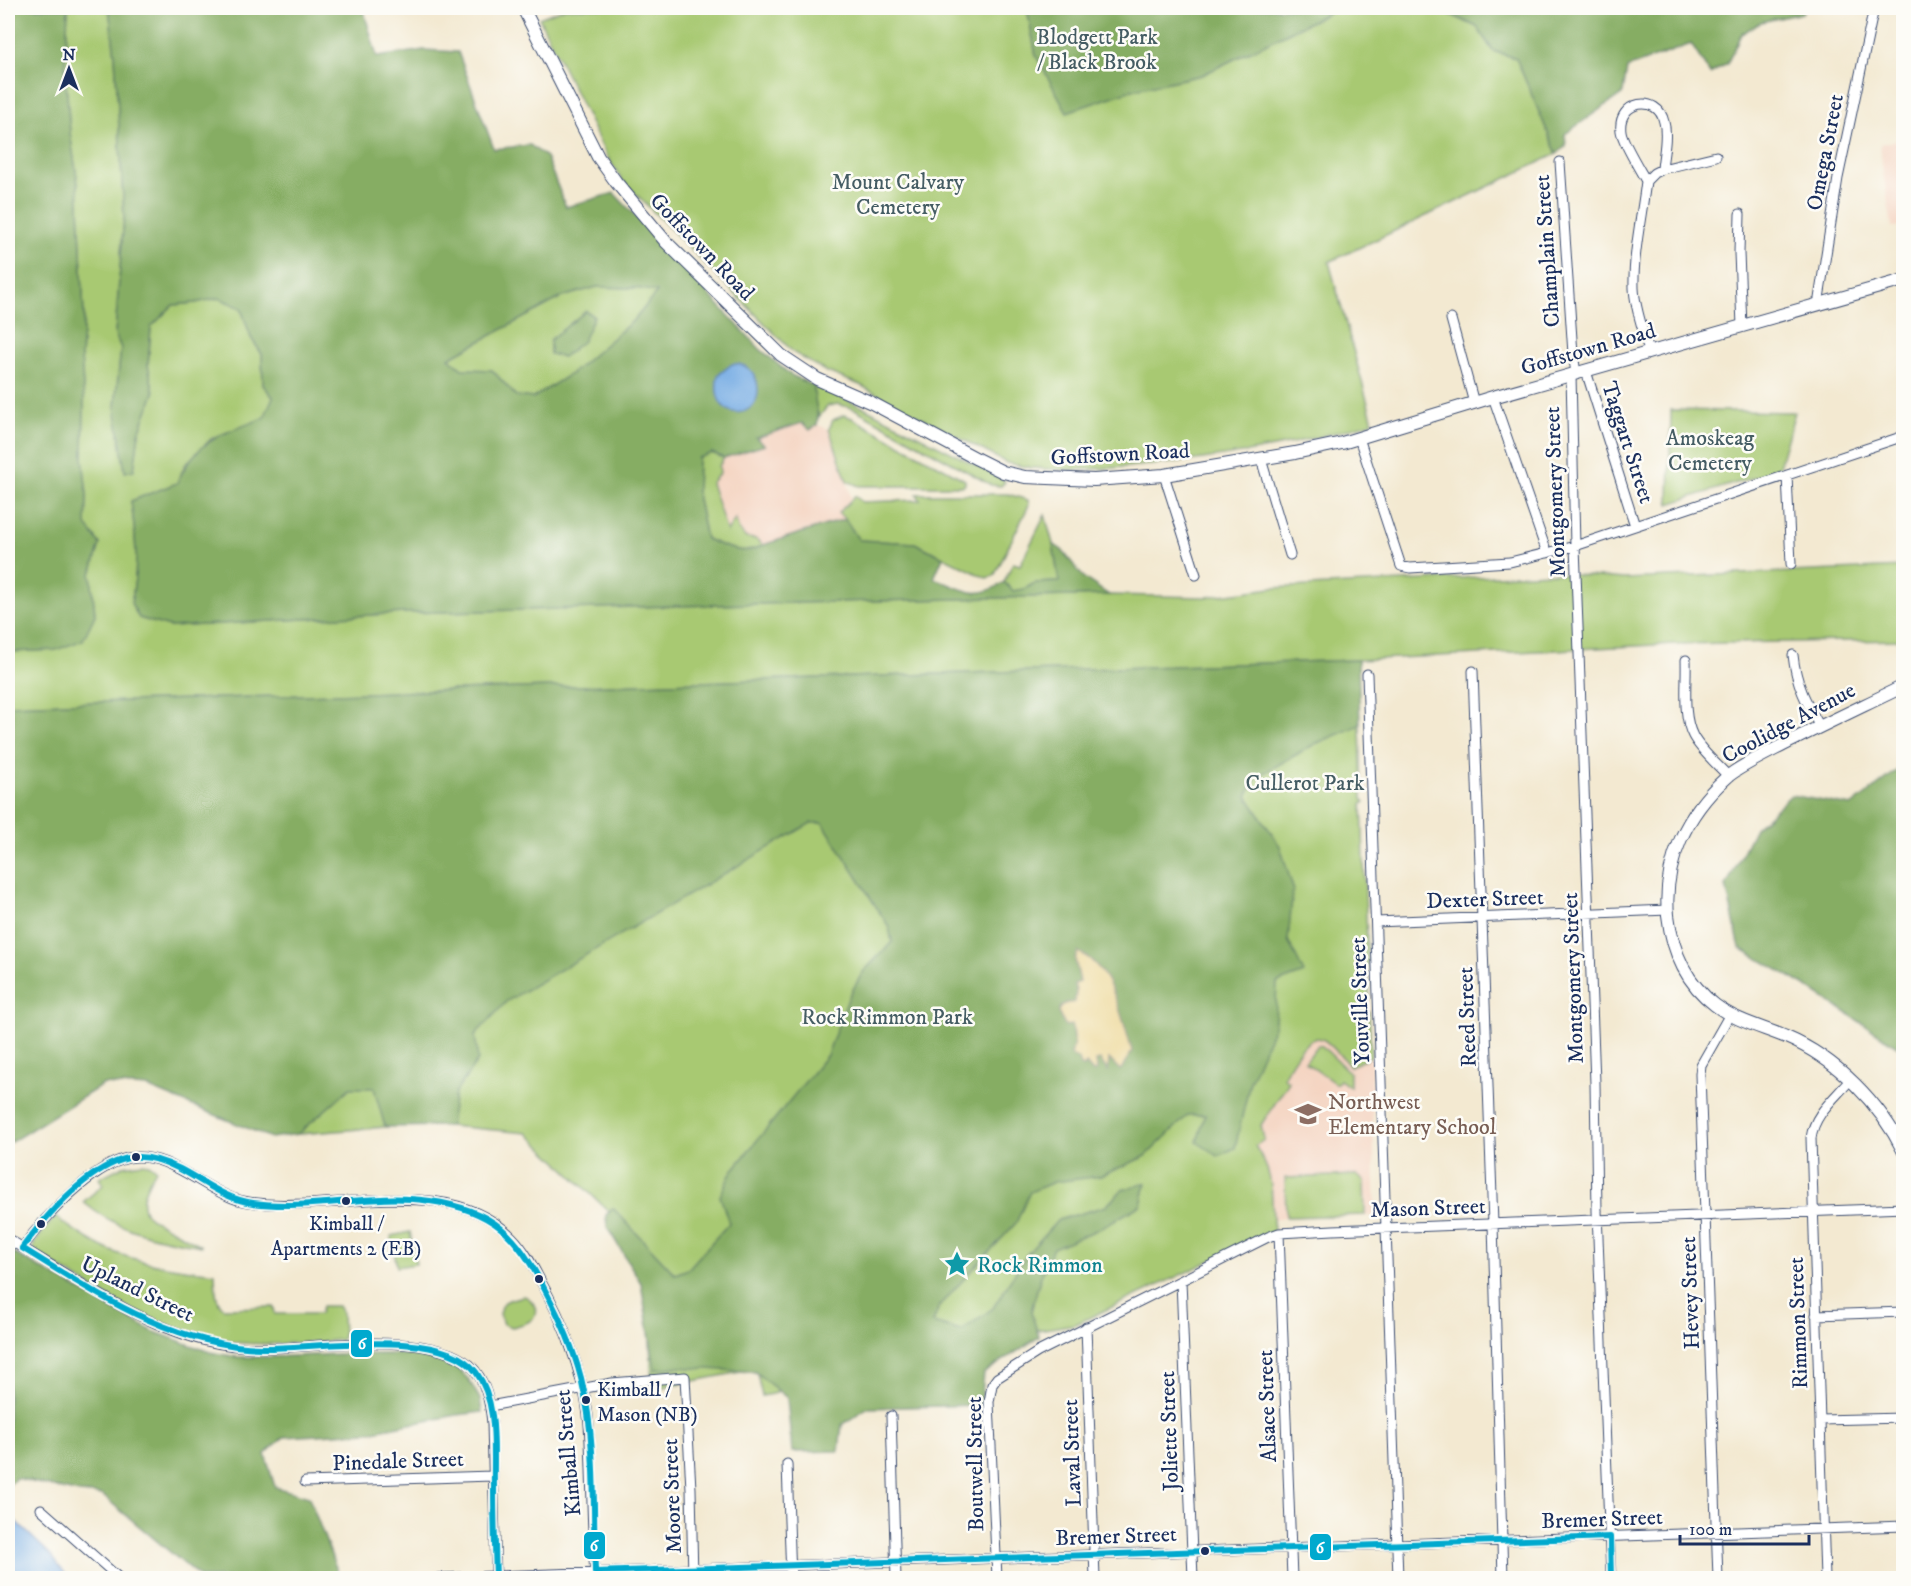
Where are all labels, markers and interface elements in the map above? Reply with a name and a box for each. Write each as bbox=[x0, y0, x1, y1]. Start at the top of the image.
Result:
park label: Blodgett Park / Black Brook bbox=[1036, 24, 1158, 76]
north arrow bbox=[39, 39, 99, 99]
text: N bbox=[62, 45, 76, 65]
street label: Omega Street bbox=[1801, 92, 1850, 213]
park label: Mount Calvary Cemetery bbox=[832, 169, 965, 221]
street label: Champlain Street bbox=[1529, 174, 1566, 328]
street label: Goffstown Road bbox=[644, 188, 760, 307]
street label: Goffstown Road bbox=[1518, 317, 1659, 382]
street label: Taggart Street bbox=[1595, 378, 1660, 507]
street label: Montgomery Street bbox=[1539, 406, 1572, 578]
park label: Amoskeag Cemetery bbox=[1666, 425, 1754, 477]
street label: Goffstown Road bbox=[1050, 437, 1190, 472]
street label: Coolidge Avenue bbox=[1717, 677, 1860, 770]
park label: Cullerot Park bbox=[1245, 770, 1365, 797]
street label: Dexter Street bbox=[1426, 884, 1544, 915]
street label: Montgomery Street bbox=[1557, 892, 1590, 1064]
street label: Youville Street bbox=[1345, 936, 1376, 1065]
street label: Reed Street bbox=[1452, 966, 1483, 1068]
park label: Rock Rimmon Park bbox=[801, 1004, 973, 1031]
place label: Northwest Elementary School bbox=[1328, 1089, 1497, 1141]
school or university icon: Northwest Elementary School bbox=[1293, 1099, 1323, 1129]
unlabelled marker bbox=[130, 1151, 142, 1163]
street label: Mason Street bbox=[1370, 1193, 1486, 1224]
marker: Kimball / Apartments 2 (EB) bbox=[340, 1195, 352, 1207]
place label: Kimball / Apartments 2 (EB) bbox=[271, 1212, 421, 1262]
unlabelled marker bbox=[35, 1218, 47, 1230]
street label: Hevey Street bbox=[1675, 1236, 1706, 1350]
place icon: Rock Rimmon bbox=[942, 1249, 972, 1279]
street label: Upland Street bbox=[76, 1250, 198, 1328]
place label: Rock Rimmon bbox=[977, 1252, 1103, 1279]
street label: Rimmon Street bbox=[1783, 1256, 1814, 1390]
unlabelled marker bbox=[533, 1273, 545, 1285]
line badge: 6 bbox=[350, 1329, 373, 1358]
text: 6 bbox=[358, 1334, 368, 1354]
street label: Alsace Street bbox=[1252, 1349, 1283, 1463]
street label: Joliette Street bbox=[1154, 1370, 1185, 1494]
place label: Kimball / Mason (NB) bbox=[597, 1378, 697, 1428]
street label: Kimball Street bbox=[550, 1388, 587, 1517]
marker: Kimball / Mason (NB) bbox=[580, 1394, 592, 1406]
street label: Boutwell Street bbox=[961, 1396, 990, 1532]
street label: Laval Street bbox=[1057, 1399, 1088, 1507]
street label: Moore Street bbox=[657, 1438, 688, 1554]
street label: Pinedale Street bbox=[332, 1446, 464, 1477]
street label: Bremer Street bbox=[1541, 1504, 1663, 1535]
scale bar bbox=[1680, 1508, 1809, 1546]
text: 100 m bbox=[1689, 1519, 1732, 1541]
street label: Bremer Street bbox=[1055, 1521, 1177, 1552]
line badge: 6 bbox=[583, 1531, 606, 1560]
line badge: 6 bbox=[1309, 1533, 1332, 1561]
text: 6 bbox=[590, 1536, 600, 1556]
text: 6 bbox=[1316, 1538, 1326, 1558]
unlabelled marker bbox=[1199, 1545, 1211, 1557]

